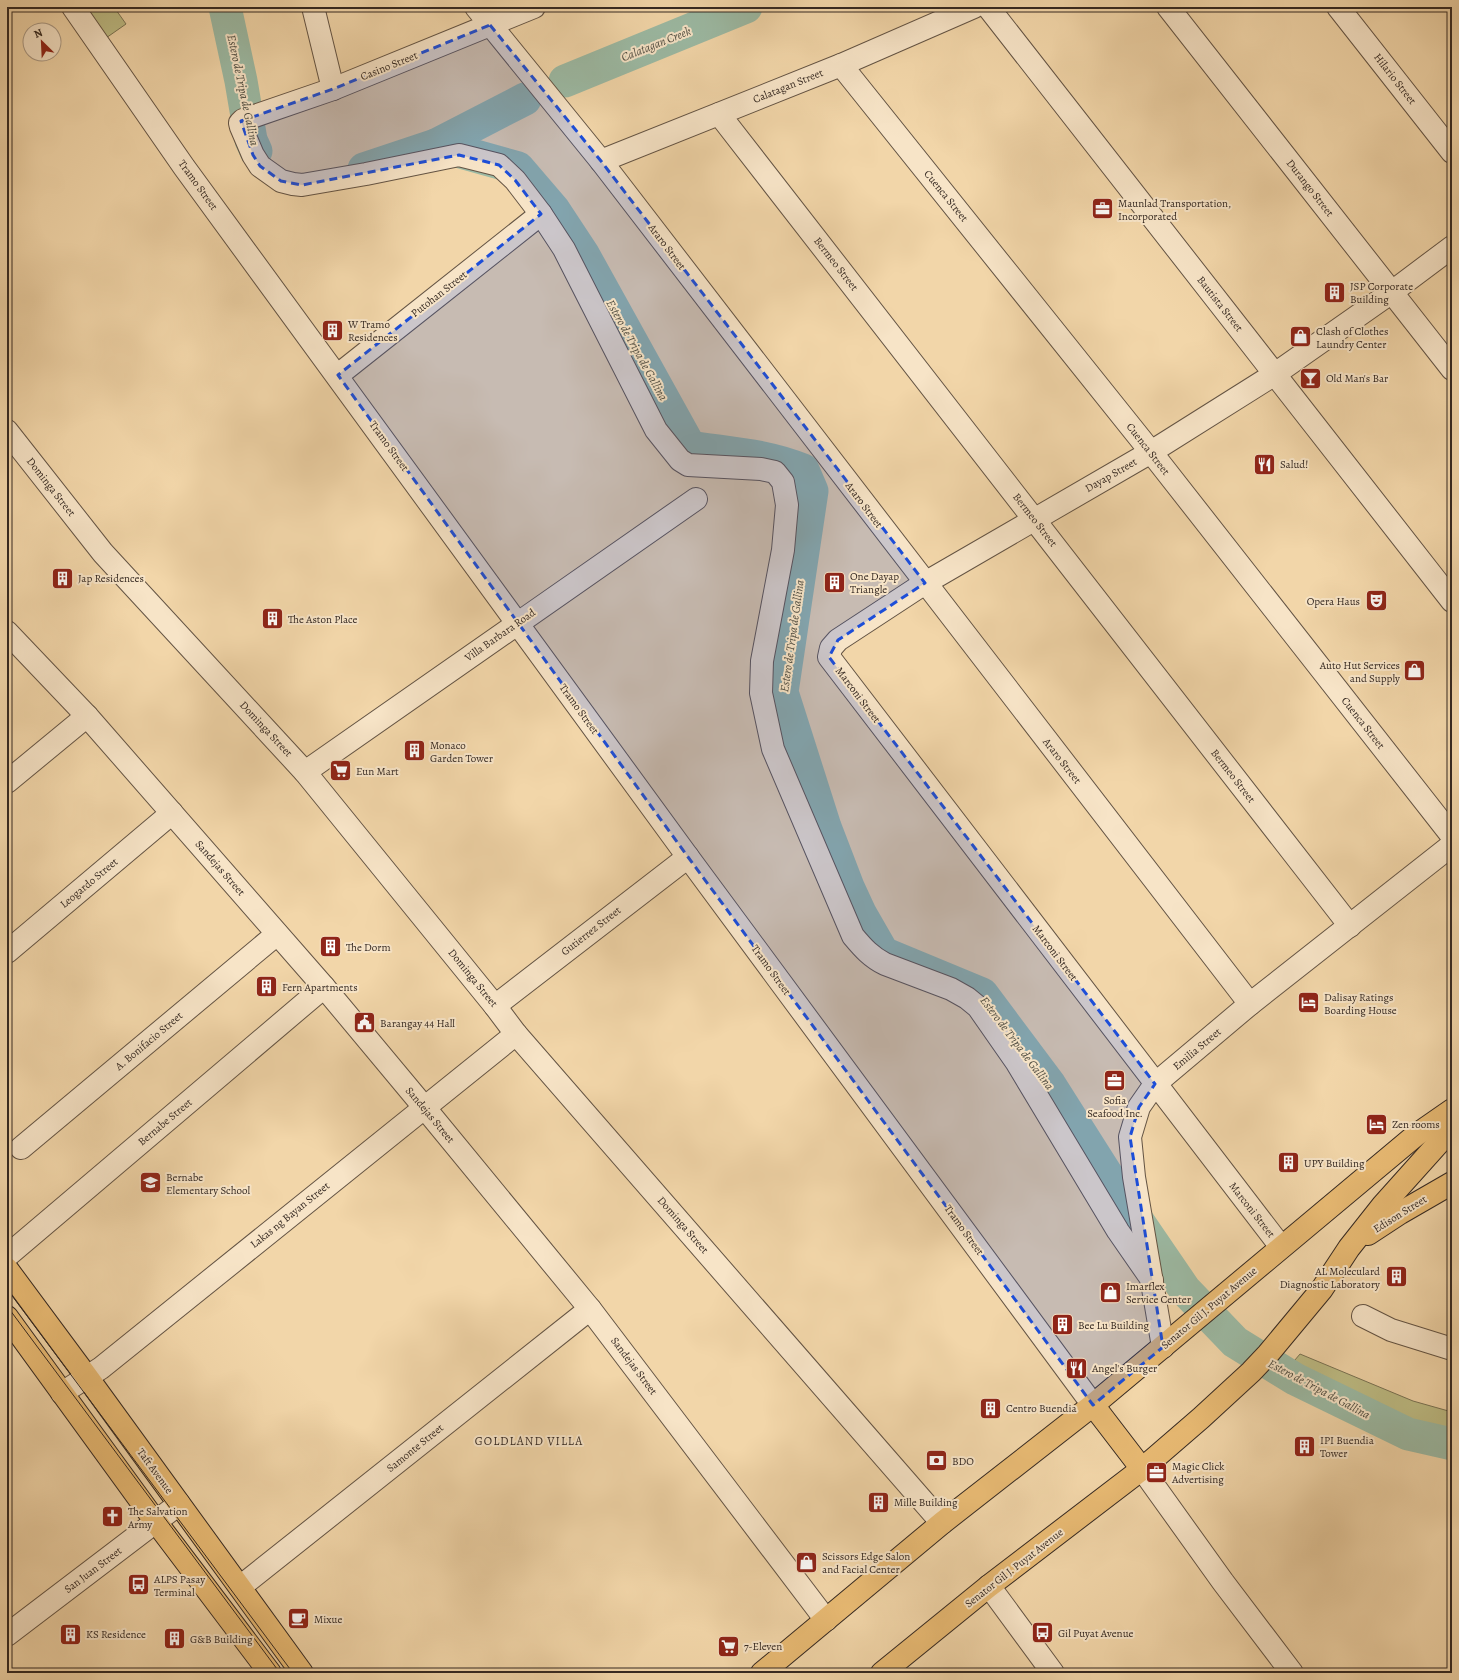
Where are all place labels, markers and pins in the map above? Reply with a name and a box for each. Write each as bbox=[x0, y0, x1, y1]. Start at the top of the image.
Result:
office icon: Maunlad Transportation, Incorporated bbox=[1090, 196, 1116, 222]
place label: Maunlad Transportation, Incorporated bbox=[1118, 196, 1231, 224]
building icon: JSP Corporate Building bbox=[1322, 279, 1348, 305]
place label: JSP Corporate Building bbox=[1350, 279, 1413, 307]
building icon: W Tramo Residences bbox=[319, 317, 345, 343]
place label: W Tramo Residences bbox=[347, 317, 398, 345]
shop icon: Clash of Clothes Laundry Center bbox=[1287, 324, 1313, 350]
place label: Clash of Clothes Laundry Center bbox=[1316, 324, 1388, 352]
bar icon: Old Man's Bar bbox=[1298, 365, 1324, 391]
place label: Old Man's Bar bbox=[1326, 371, 1388, 386]
restaurant icon: Salud! bbox=[1251, 451, 1277, 477]
place label: Salud! bbox=[1280, 457, 1308, 472]
building icon: Jap Residences bbox=[49, 565, 75, 591]
building icon: One Dayap Triangle bbox=[821, 569, 847, 595]
place label: One Dayap Triangle bbox=[850, 569, 899, 597]
place label: Jap Residences bbox=[78, 571, 144, 586]
theatre icon: Opera Haus bbox=[1363, 588, 1389, 614]
place label: Opera Haus bbox=[1307, 594, 1360, 609]
building icon: The Aston Place bbox=[259, 606, 285, 632]
place label: The Aston Place bbox=[288, 612, 358, 627]
place label: Auto Hut Services and Supply bbox=[1319, 658, 1400, 686]
shop icon: Auto Hut Services and Supply bbox=[1402, 658, 1428, 684]
building icon: Monaco Garden Tower bbox=[402, 738, 428, 764]
place label: Monaco Garden Tower bbox=[430, 738, 493, 766]
supermarket icon: Eun Mart bbox=[327, 758, 353, 784]
place label: Eun Mart bbox=[356, 764, 399, 779]
building icon: The Dorm bbox=[318, 934, 344, 960]
place label: The Dorm bbox=[346, 940, 391, 955]
building icon: Fern Apartments bbox=[254, 974, 280, 1000]
place label: Fern Apartments bbox=[282, 980, 358, 995]
hotel icon: Dalisay Ratings Boarding House bbox=[1295, 990, 1321, 1016]
place label: Dalisay Ratings Boarding House bbox=[1324, 990, 1397, 1018]
public building icon: Barangay 44 Hall bbox=[352, 1010, 378, 1036]
place label: Barangay 44 Hall bbox=[380, 1016, 455, 1031]
office icon: Sofia Seafood Inc. bbox=[1102, 1067, 1128, 1093]
place label: Sofia Seafood Inc. bbox=[1087, 1093, 1143, 1121]
hotel icon: Zen rooms bbox=[1363, 1111, 1389, 1137]
place label: Zen rooms bbox=[1392, 1117, 1440, 1132]
building icon: UPY Building bbox=[1276, 1150, 1302, 1176]
place label: UPY Building bbox=[1304, 1156, 1365, 1171]
school or university icon: Bernabe Elementary School bbox=[138, 1170, 164, 1196]
place label: Bernabe Elementary School bbox=[166, 1170, 251, 1198]
place label: AL Moleculard Diagnostic Laboratory bbox=[1280, 1264, 1380, 1292]
building icon: AL Moleculard Diagnostic Laboratory bbox=[1383, 1264, 1409, 1290]
shop icon: Imarflex Service Center bbox=[1097, 1279, 1123, 1305]
place label: Imarflex Service Center bbox=[1126, 1279, 1191, 1307]
building icon: Bee Lu Building bbox=[1050, 1312, 1076, 1338]
place label: Bee Lu Building bbox=[1078, 1318, 1150, 1333]
restaurant icon: Angel's Burger bbox=[1063, 1355, 1089, 1381]
place label: Angel's Burger bbox=[1091, 1361, 1157, 1376]
building icon: Centro Buendia bbox=[977, 1395, 1003, 1421]
place label: Centro Buendia bbox=[1006, 1401, 1077, 1416]
building icon: IPI Buendia Tower bbox=[1292, 1433, 1318, 1459]
place label: IPI Buendia Tower bbox=[1320, 1433, 1375, 1461]
bank icon: BDO bbox=[923, 1448, 949, 1474]
place label: BDO bbox=[952, 1454, 974, 1469]
office icon: Magic Click Advertising bbox=[1144, 1459, 1170, 1485]
place label: Magic Click Advertising bbox=[1171, 1459, 1225, 1487]
building icon: Mille Building bbox=[865, 1489, 891, 1515]
place label: Mille Building bbox=[894, 1495, 958, 1510]
church icon: The Salvation Army bbox=[100, 1504, 126, 1530]
place label: The Salvation Army bbox=[127, 1504, 188, 1532]
shop icon: Scissors Edge Salon and Facial Center bbox=[793, 1549, 819, 1575]
place label: Scissors Edge Salon and Facial Center bbox=[822, 1549, 910, 1577]
bus stop icon: ALPS Pasay Terminal bbox=[125, 1572, 151, 1598]
place label: ALPS Pasay Terminal bbox=[153, 1572, 205, 1600]
cafe icon: Mixue bbox=[285, 1606, 311, 1632]
place label: Mixue bbox=[314, 1612, 342, 1627]
bus stop icon: Gil Puyat Avenue bbox=[1029, 1620, 1055, 1646]
building icon: KS Residence bbox=[58, 1621, 84, 1647]
building icon: G&B Building bbox=[162, 1626, 188, 1652]
place label: Gil Puyat Avenue bbox=[1058, 1626, 1134, 1641]
place label: KS Residence bbox=[86, 1627, 146, 1642]
place label: G&B Building bbox=[190, 1632, 253, 1647]
supermarket icon: 7-Eleven bbox=[716, 1633, 742, 1659]
place label: 7-Eleven bbox=[744, 1639, 782, 1654]

